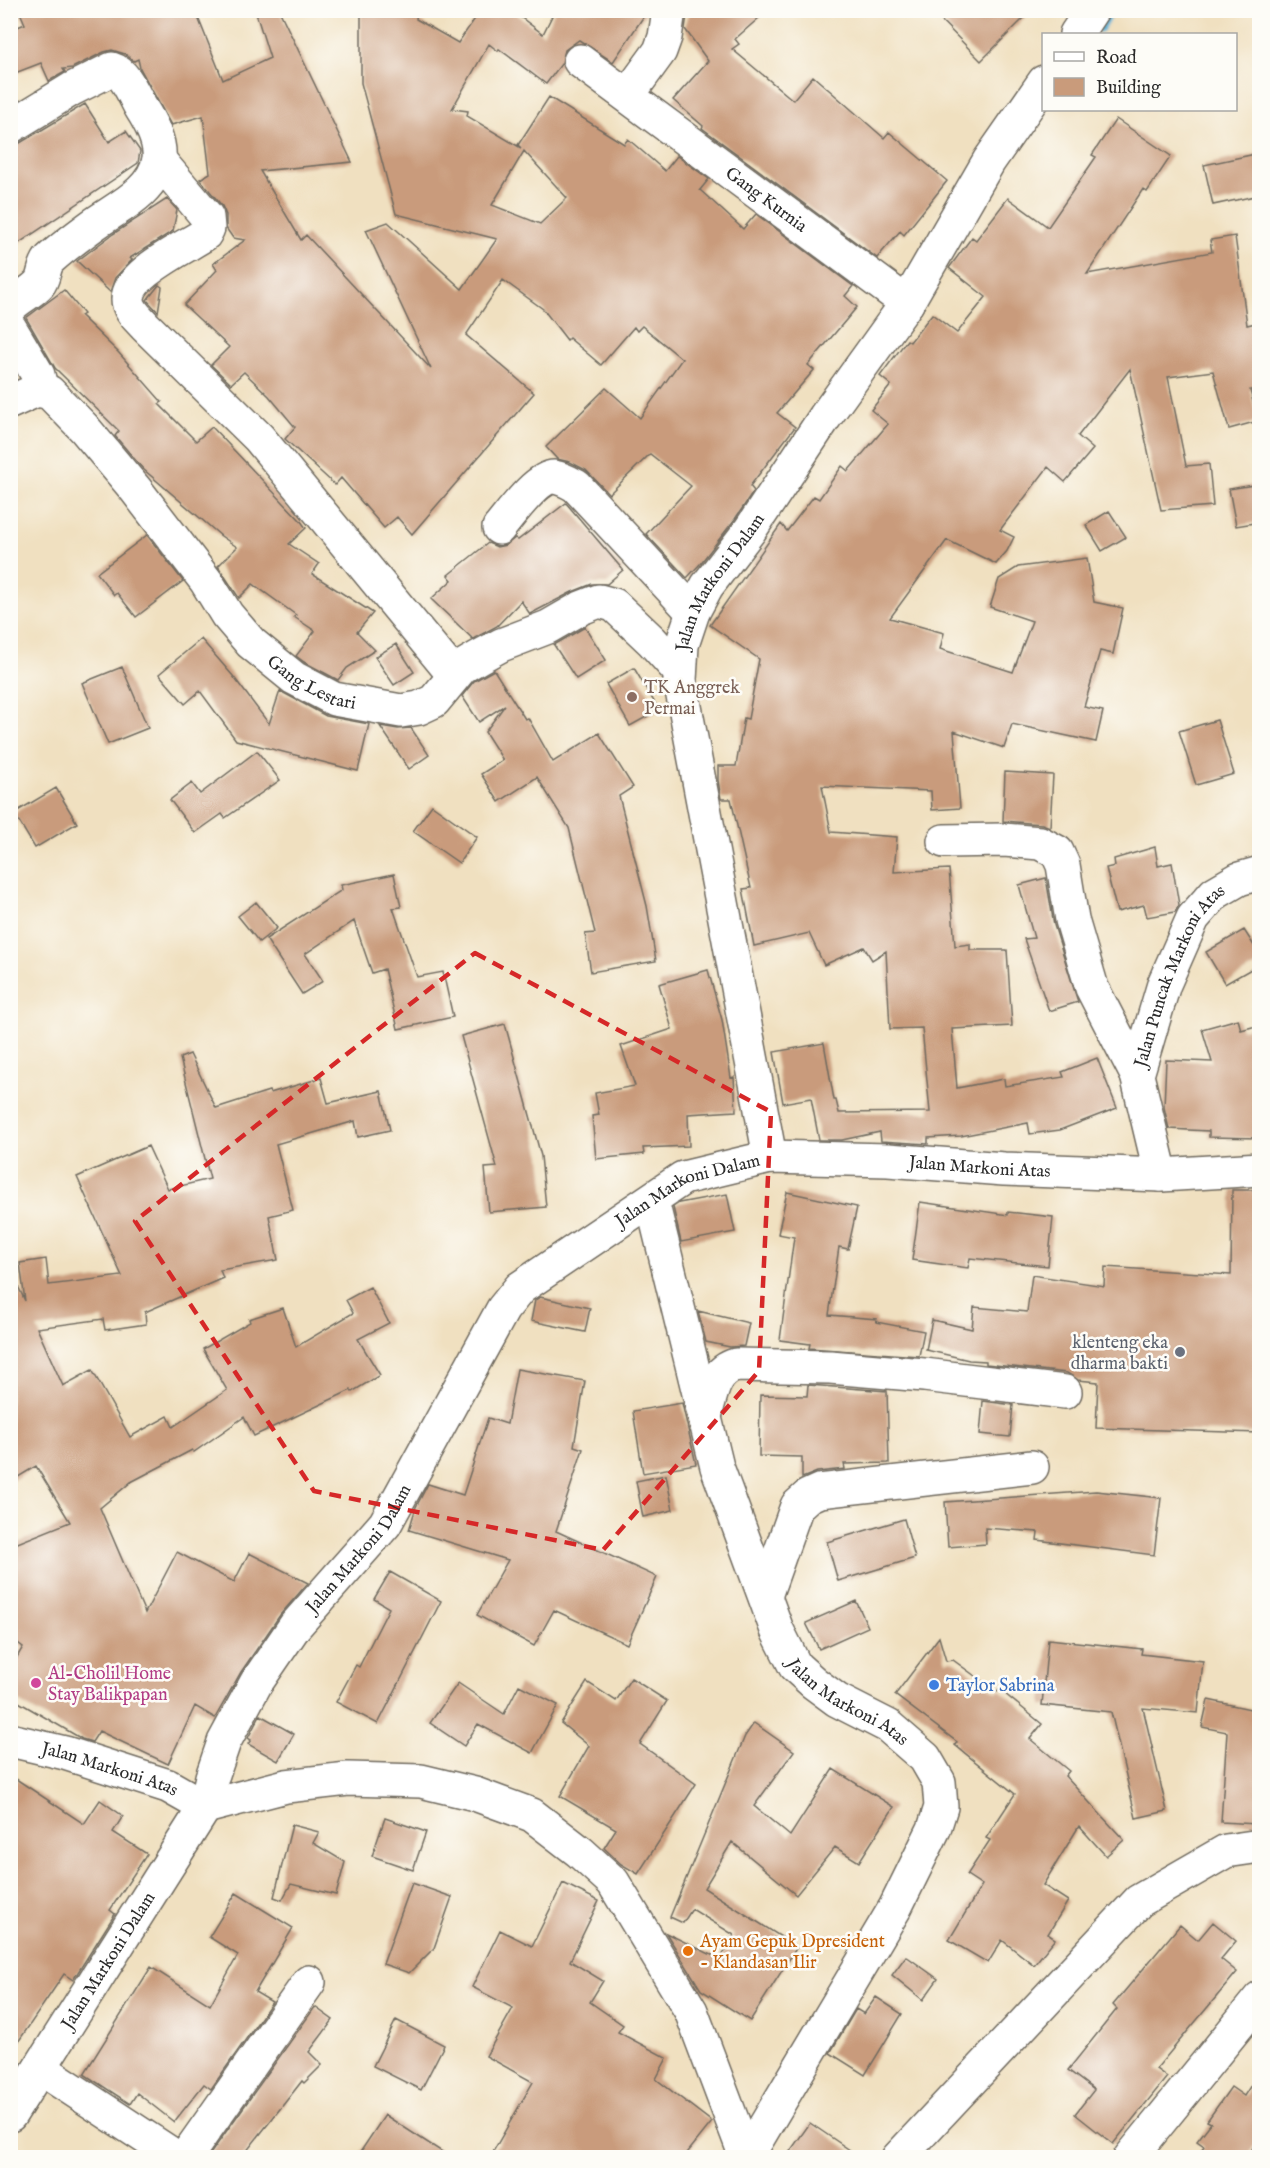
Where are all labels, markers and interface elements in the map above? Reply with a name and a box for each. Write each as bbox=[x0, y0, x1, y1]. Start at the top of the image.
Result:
legend bbox=[1042, 33, 1237, 111]
text: Road bbox=[1096, 47, 1137, 70]
text: Building bbox=[1096, 77, 1161, 100]
street label: Gang Kurnia bbox=[720, 162, 811, 238]
street label: Jalan Markoni Dalam bbox=[672, 510, 771, 653]
street label: Gang Lestari bbox=[262, 651, 358, 716]
place label: TK Anggrek Permai bbox=[644, 677, 740, 721]
marker: TK Anggrek Permai bbox=[625, 690, 639, 704]
street label: Jalan Puncak Markoni Atas bbox=[1129, 880, 1229, 1072]
street label: Jalan Markoni Dalam bbox=[610, 1150, 763, 1235]
street label: Jalan Markoni Atas bbox=[906, 1151, 1051, 1184]
place label: klenteng eka dharma bakti bbox=[1071, 1332, 1168, 1376]
marker: klenteng eka dharma bakti bbox=[1173, 1345, 1187, 1359]
street label: Jalan Markoni Dalam bbox=[300, 1481, 417, 1620]
street label: Jalan Markoni Atas bbox=[779, 1654, 913, 1752]
place label: Al-Cholil Home Stay Balikpapan bbox=[47, 1663, 171, 1707]
place label: Taylor Sabrina bbox=[946, 1675, 1055, 1698]
marker: Al-Cholil Home Stay Balikpapan bbox=[29, 1676, 43, 1690]
marker: Taylor Sabrina bbox=[927, 1678, 941, 1692]
street label: Jalan Markoni Atas bbox=[37, 1737, 182, 1802]
street label: Jalan Markoni Dalam bbox=[56, 1888, 161, 2036]
place label: Ayam Gepuk Dpresident - Klandasan Ilir bbox=[699, 1931, 885, 1975]
marker: Ayam Gepuk Dpresident - Klandasan Ilir bbox=[681, 1944, 695, 1958]

